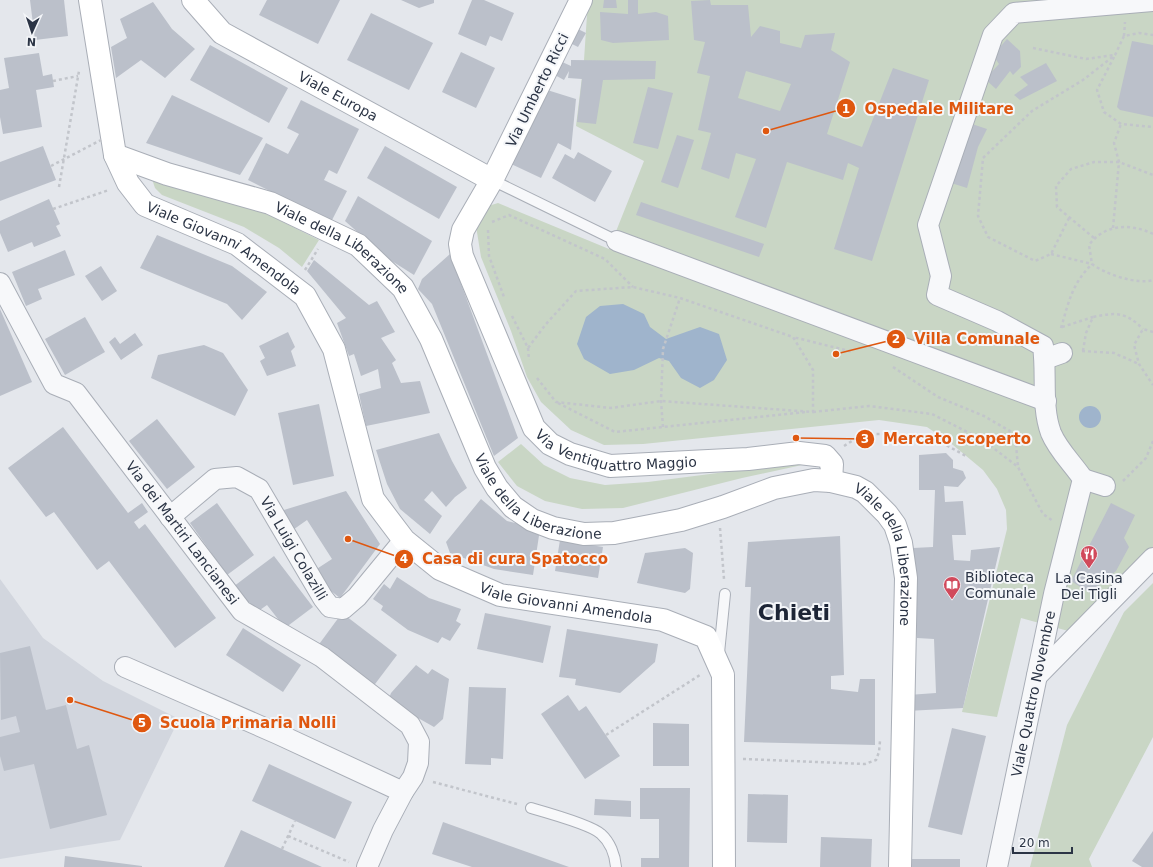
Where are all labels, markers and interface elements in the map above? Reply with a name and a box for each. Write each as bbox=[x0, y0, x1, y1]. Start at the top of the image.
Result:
north arrow bbox=[12, 12, 52, 52]
street label: Via Umberto Ricci bbox=[502, 30, 572, 150]
text: N bbox=[27, 35, 36, 48]
street label: Viale Europa bbox=[296, 68, 380, 124]
callout: Ospedale Militare bbox=[836, 95, 1021, 122]
text: Ospedale Militare bbox=[864, 100, 1014, 118]
text: 1 bbox=[842, 102, 850, 116]
street label: Viale Giovanni Amendola bbox=[144, 199, 304, 298]
street label: Viale della Liberazione bbox=[273, 199, 412, 296]
callout: Villa Comunale bbox=[886, 325, 1048, 352]
text: Villa Comunale bbox=[914, 330, 1040, 348]
text: 2 bbox=[892, 332, 900, 346]
street label: Via Ventiquattro Maggio bbox=[532, 426, 697, 474]
callout: Mercato scoperto bbox=[855, 426, 1039, 453]
text: Mercato scoperto bbox=[883, 430, 1031, 448]
text: 3 bbox=[861, 432, 869, 446]
street label: Viale della Liberazione bbox=[472, 451, 602, 542]
street label: Via dei Martiri Lancianesi bbox=[123, 458, 242, 608]
street label: Viale della Liberazione bbox=[852, 480, 914, 626]
street label: Via Luigi Colazilli bbox=[257, 494, 331, 603]
restaurant icon: La Casina Dei Tigli bbox=[1079, 544, 1099, 569]
callout: Casa di cura Spatocco bbox=[394, 546, 616, 573]
text: Casa di cura Spatocco bbox=[422, 550, 608, 568]
text: 4 bbox=[400, 552, 408, 566]
place label: Biblioteca Comunale bbox=[965, 569, 1036, 601]
place label: La Casina Dei Tigli bbox=[1055, 570, 1123, 602]
library icon: Biblioteca Comunale bbox=[942, 575, 962, 600]
street label: Viale Giovanni Amendola bbox=[477, 579, 654, 626]
district label: Chieti bbox=[758, 600, 830, 625]
street label: Viale Quattro Novembre bbox=[1008, 609, 1058, 778]
callout: Scuola Primaria Nolli bbox=[132, 710, 344, 737]
text: Scuola Primaria Nolli bbox=[160, 714, 336, 732]
text: 5 bbox=[138, 716, 146, 730]
scale bar bbox=[1013, 829, 1072, 855]
text: 20 m bbox=[1019, 836, 1050, 850]

